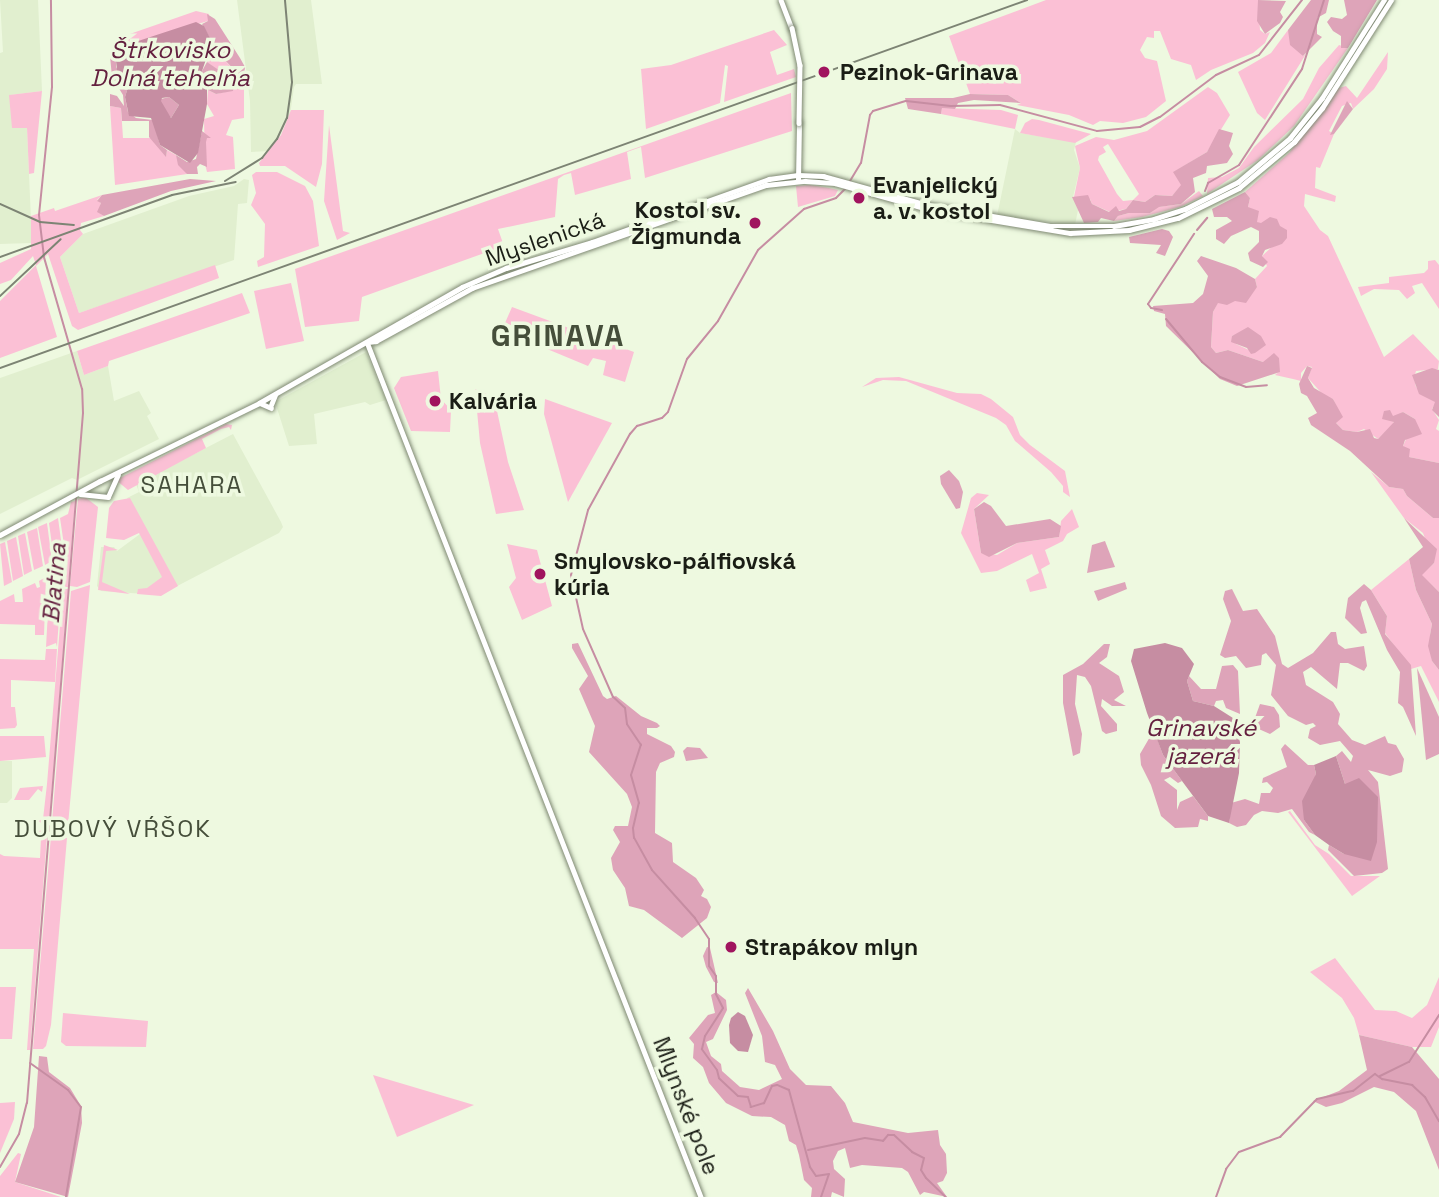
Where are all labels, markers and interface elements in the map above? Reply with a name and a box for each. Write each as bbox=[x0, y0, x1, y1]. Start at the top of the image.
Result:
water label: Štrkovisko Dolná tehelňa bbox=[90, 36, 250, 92]
place label: Pezinok-Grinava bbox=[840, 58, 1018, 86]
marker: Pezinok-Grinava bbox=[814, 62, 834, 82]
place label: Evanjelický a. v. kostol bbox=[873, 171, 998, 225]
marker: Evanjelický a. v. kostol bbox=[851, 190, 867, 206]
place label: Kostol sv. Žigmunda bbox=[631, 196, 741, 250]
street label: Myslenická bbox=[482, 206, 608, 272]
marker: Kostol sv. Žigmunda bbox=[747, 215, 763, 231]
district label: GRINAVA bbox=[492, 318, 624, 354]
place label: Kalvária bbox=[449, 387, 537, 415]
marker: Kalvária bbox=[427, 393, 443, 409]
district label: SAHARA bbox=[141, 471, 243, 499]
water label: Blatina bbox=[36, 542, 72, 624]
place label: Smylovsko-pálfiovská kúria bbox=[554, 547, 796, 601]
marker: Smylovsko-pálfiovská kúria bbox=[532, 566, 548, 582]
water label: Grinavské jazerá bbox=[1146, 714, 1256, 770]
district label: DUBOVÝ VŔŠOK bbox=[15, 815, 211, 843]
place label: Strapákov mlyn bbox=[745, 933, 918, 961]
marker: Strapákov mlyn bbox=[723, 939, 739, 955]
street label: Mlynské pole bbox=[647, 1033, 725, 1179]

